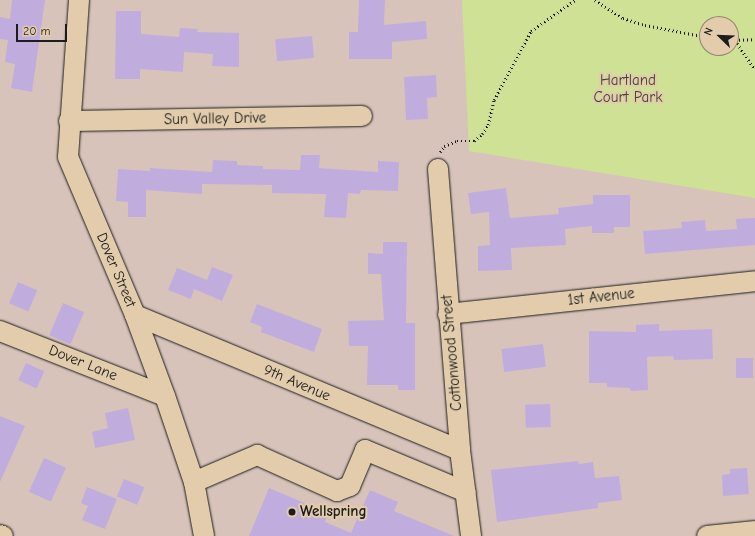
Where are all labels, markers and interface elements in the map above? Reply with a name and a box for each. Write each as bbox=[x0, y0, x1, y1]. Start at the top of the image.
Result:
scale bar bbox=[18, 16, 69, 42]
north arrow bbox=[699, 16, 739, 56]
text: 20 m bbox=[23, 24, 51, 38]
text: N bbox=[701, 26, 716, 37]
park label: Hartland Court Park bbox=[594, 71, 662, 106]
street label: Sun Valley Drive bbox=[164, 109, 266, 129]
street label: Dover Street bbox=[92, 230, 140, 310]
street label: 1st Avenue bbox=[567, 285, 635, 309]
street label: Cottonwood Street bbox=[438, 294, 466, 412]
street label: Dover Lane bbox=[46, 341, 120, 385]
street label: 9th Avenue bbox=[261, 361, 333, 405]
place label: Wellspring bbox=[300, 503, 367, 521]
marker: Wellspring bbox=[287, 507, 297, 517]

